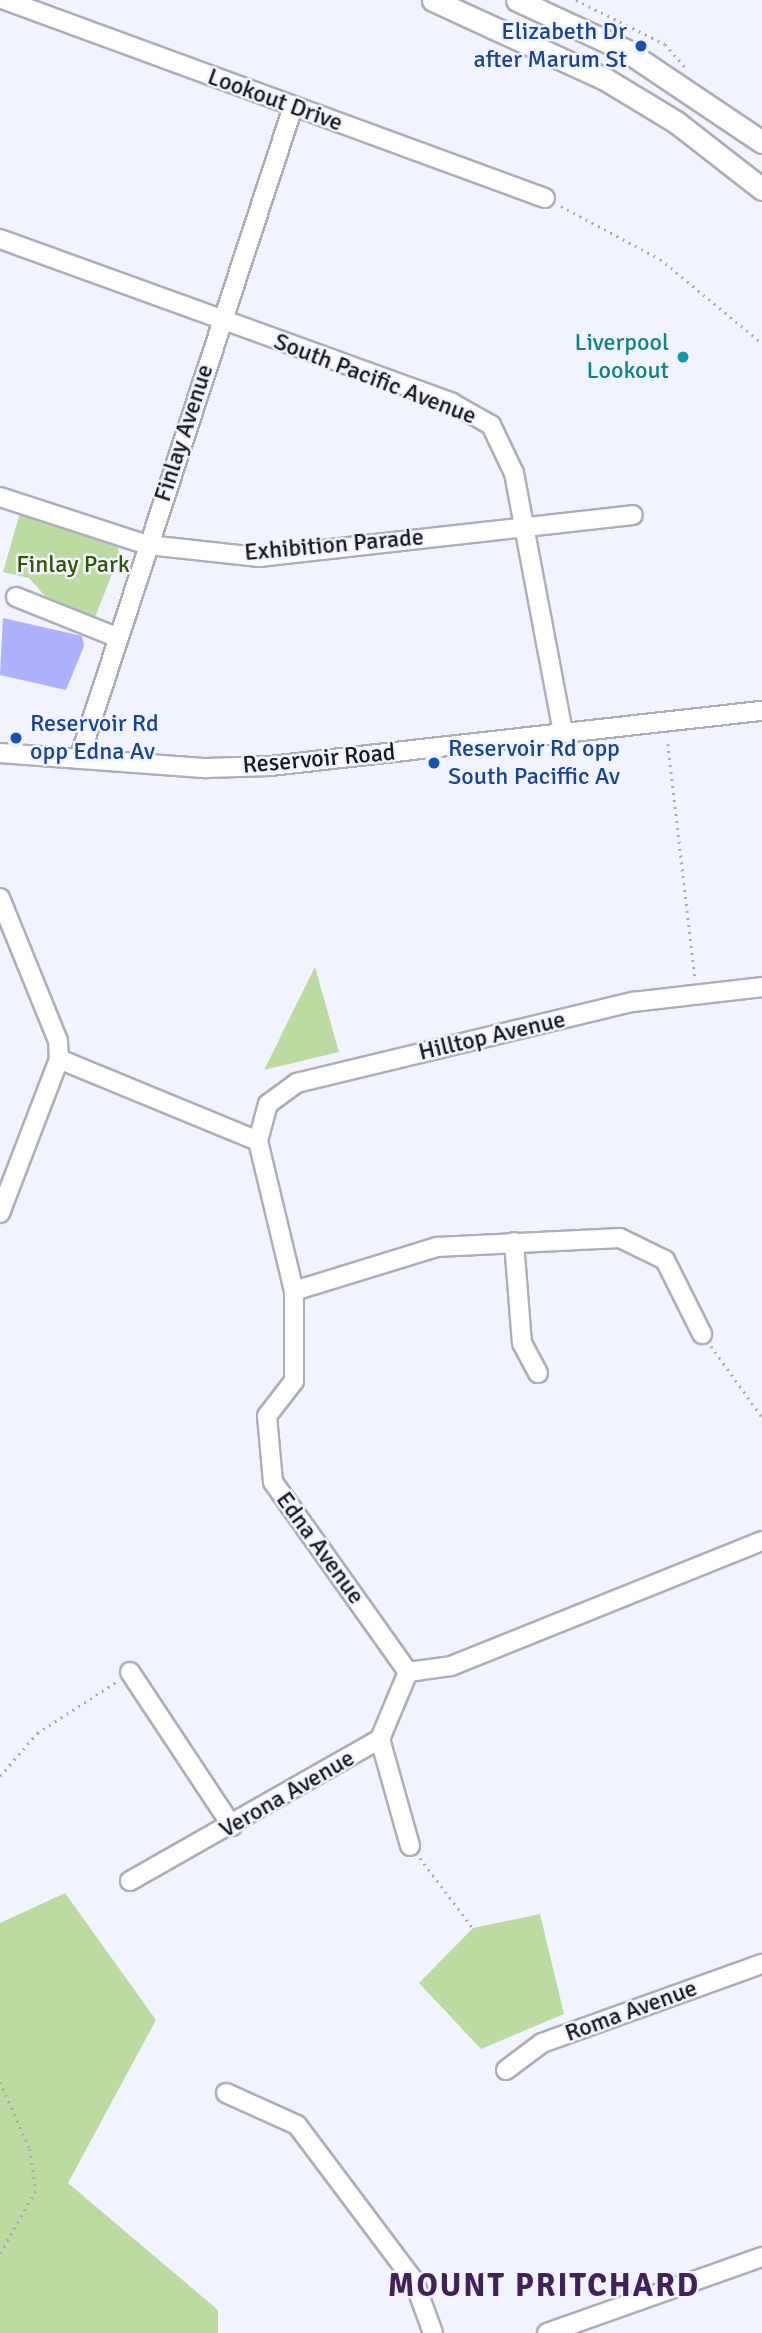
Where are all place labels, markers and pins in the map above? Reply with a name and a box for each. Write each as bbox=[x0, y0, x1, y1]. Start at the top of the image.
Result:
place label: Elizabeth Dr after Marum St bbox=[474, 18, 627, 74]
marker: Elizabeth Dr after Marum St bbox=[633, 38, 649, 54]
place label: Liverpool Lookout bbox=[574, 329, 669, 385]
marker: Liverpool Lookout bbox=[675, 349, 691, 365]
place label: Reservoir Rd opp Edna Av bbox=[30, 710, 159, 766]
marker: Reservoir Rd opp Edna Av bbox=[8, 730, 24, 746]
place label: Reservoir Rd opp South Paciffic Av bbox=[448, 735, 620, 791]
marker: Reservoir Rd opp South Paciffic Av bbox=[426, 755, 442, 771]

